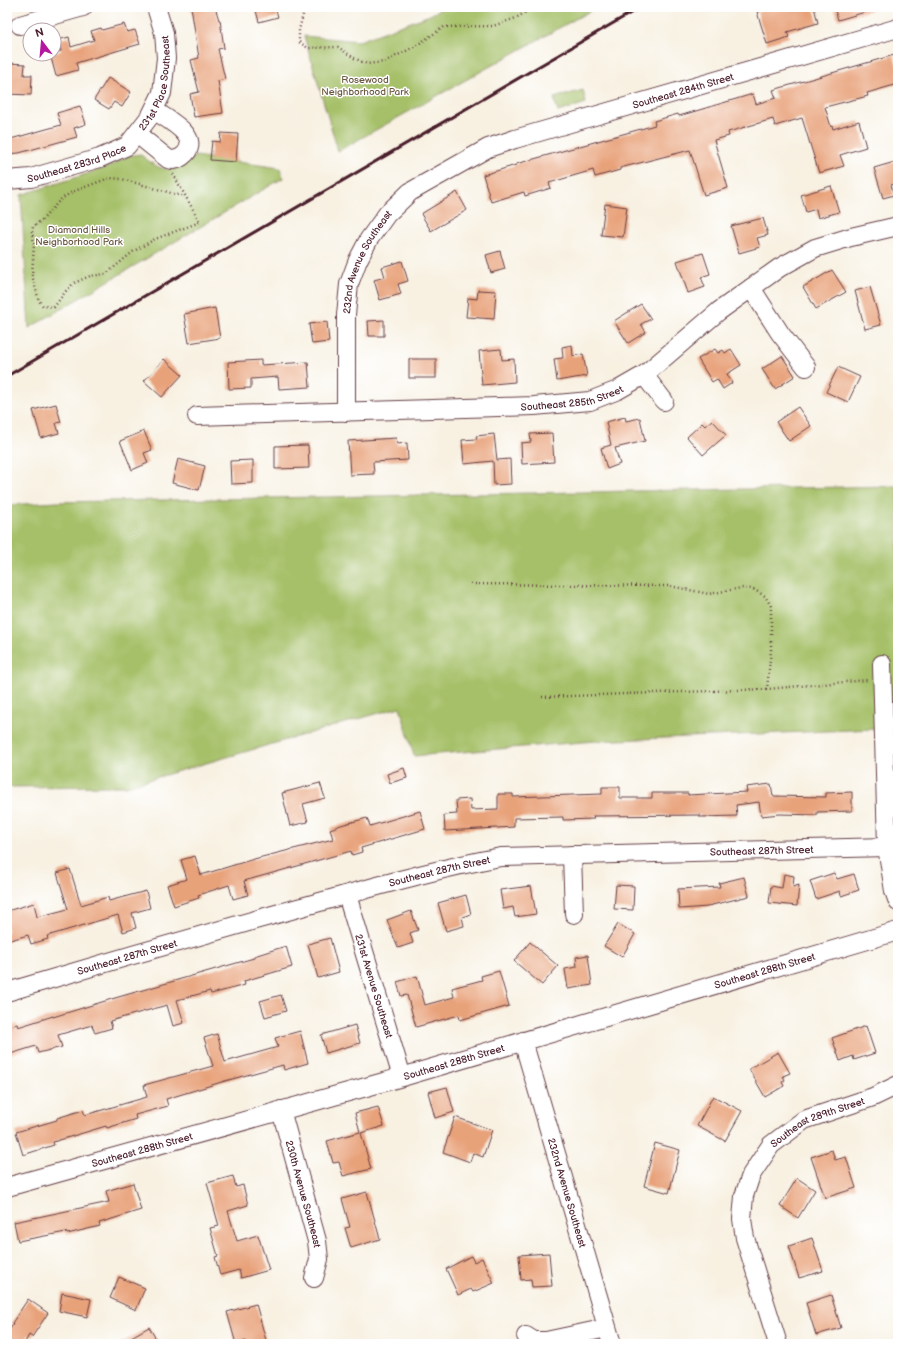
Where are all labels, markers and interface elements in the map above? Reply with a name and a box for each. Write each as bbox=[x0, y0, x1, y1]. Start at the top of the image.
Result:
north arrow bbox=[22, 22, 62, 62]
text: N bbox=[34, 25, 45, 40]
street label: 231st Place Southeast bbox=[136, 35, 173, 133]
street label: Southeast 284th Street bbox=[631, 71, 735, 112]
park label: Rosewood Neighborhood Park bbox=[321, 74, 409, 98]
street label: Southeast 283rd Place bbox=[27, 142, 128, 185]
street label: 232nd Avenue Southeast bbox=[341, 208, 394, 314]
park label: Diamond Hills Neighborhood Park bbox=[35, 224, 123, 248]
street label: Southeast 285th Street bbox=[521, 383, 626, 413]
street label: Southeast 287th Street bbox=[710, 844, 814, 859]
street label: Southeast 287th Street bbox=[388, 854, 491, 890]
street label: 231st Avenue Southeast bbox=[352, 933, 395, 1040]
street label: Southeast 287th Street bbox=[76, 937, 179, 978]
street label: Southeast 288th Street bbox=[713, 951, 817, 992]
street label: Southeast 288th Street bbox=[402, 1042, 506, 1083]
street label: Southeast 289th Street bbox=[768, 1095, 866, 1150]
street label: Southeast 288th Street bbox=[90, 1131, 194, 1170]
street label: 232nd Avenue Southeast bbox=[545, 1137, 588, 1249]
street label: 230th Avenue Southeast bbox=[283, 1139, 323, 1248]

